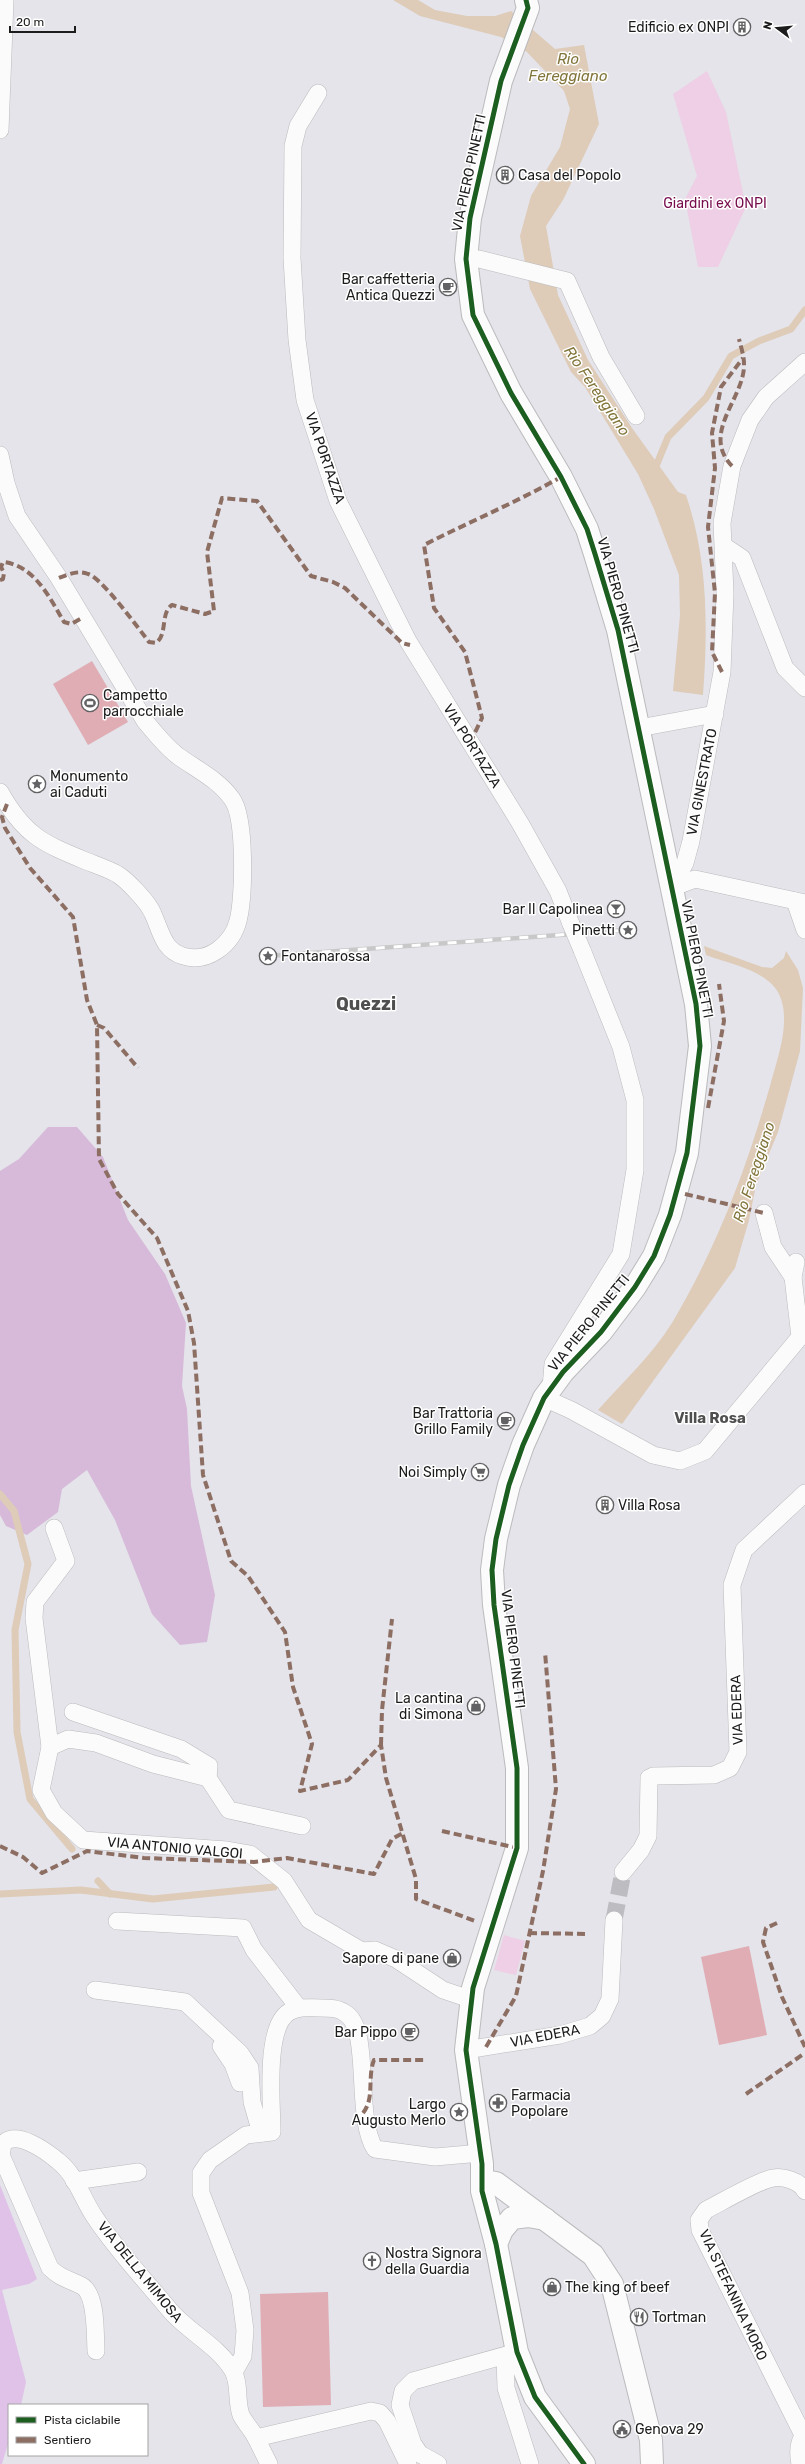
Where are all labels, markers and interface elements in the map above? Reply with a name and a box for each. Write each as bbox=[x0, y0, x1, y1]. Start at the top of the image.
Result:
scale bar bbox=[10, 8, 75, 34]
north arrow bbox=[757, 8, 797, 48]
text: 20 m bbox=[16, 15, 44, 29]
building icon: Edificio ex ONPI bbox=[732, 17, 752, 37]
place label: Edificio ex ONPI bbox=[628, 19, 729, 36]
text: N bbox=[761, 20, 775, 31]
water label: Rio Fereggiano bbox=[529, 50, 608, 85]
street label: VIA PIERO PINETTI bbox=[448, 113, 490, 233]
building icon: Casa del Popolo bbox=[495, 165, 515, 185]
place label: Casa del Popolo bbox=[518, 167, 621, 184]
park label: Giardini ex ONPI bbox=[663, 195, 767, 212]
place label: Bar caffetteria Antica Quezzi bbox=[342, 271, 435, 304]
cafe icon: Bar caffetteria Antica Quezzi bbox=[438, 277, 458, 297]
water label: Rio Fereggiano bbox=[560, 343, 634, 440]
street label: VIA PORTAZZA bbox=[301, 410, 349, 507]
street label: VIA PIERO PINETTI bbox=[593, 535, 643, 655]
place label: Campetto parrocchiale bbox=[103, 687, 184, 720]
sports icon: Campetto parrocchiale bbox=[80, 693, 100, 713]
street label: VIA PORTAZZA bbox=[439, 701, 505, 792]
street label: VIA GINESTRATO bbox=[683, 727, 721, 837]
place label: Monumento ai Caduti bbox=[50, 768, 128, 801]
place icon: Monumento ai Caduti bbox=[27, 774, 47, 794]
bar icon: Bar Il Capolinea bbox=[606, 899, 626, 919]
street label: VIA PIERO PINETTI bbox=[677, 899, 717, 1019]
place label: Bar Il Capolinea bbox=[503, 901, 603, 918]
place icon: Pinetti bbox=[618, 920, 638, 940]
place label: Pinetti bbox=[572, 922, 615, 939]
place icon: Fontanarossa bbox=[258, 946, 278, 966]
place label: Fontanarossa bbox=[281, 948, 370, 965]
district label: Quezzi bbox=[336, 993, 396, 1015]
water label: Rio Fereggiano bbox=[729, 1119, 779, 1225]
street label: VIA PIERO PINETTI bbox=[545, 1271, 633, 1375]
place label: Bar Trattoria Grillo Family bbox=[413, 1405, 493, 1438]
district label: Villa Rosa bbox=[674, 1409, 746, 1427]
cafe icon: Bar Trattoria Grillo Family bbox=[496, 1411, 516, 1431]
supermarket icon: Noi Simply bbox=[470, 1462, 490, 1482]
place label: Noi Simply bbox=[398, 1464, 467, 1481]
building icon: Villa Rosa bbox=[595, 1495, 615, 1515]
place label: Villa Rosa bbox=[618, 1497, 680, 1514]
street label: VIA PIERO PINETTI bbox=[497, 1588, 529, 1710]
street label: VIA EDERA bbox=[727, 1674, 747, 1746]
place label: La cantina di Simona bbox=[395, 1690, 463, 1723]
shop icon: La cantina di Simona bbox=[466, 1696, 486, 1716]
street label: VIA ANTONIO VALGOI bbox=[106, 1834, 244, 1862]
shop icon: Sapore di pane bbox=[442, 1948, 462, 1968]
place label: Sapore di pane bbox=[342, 1950, 439, 1967]
street label: VIA EDERA bbox=[509, 2021, 582, 2051]
cafe icon: Bar Pippo bbox=[400, 2022, 420, 2042]
place label: Bar Pippo bbox=[334, 2024, 397, 2041]
place label: Farmacia Popolare bbox=[511, 2087, 571, 2120]
pharmacy icon: Farmacia Popolare bbox=[488, 2093, 508, 2113]
place label: Largo Augusto Merlo bbox=[352, 2096, 446, 2129]
place icon: Largo Augusto Merlo bbox=[449, 2102, 469, 2122]
street label: VIA DELLA MIMOSA bbox=[94, 2218, 186, 2326]
street label: VIA STEFANINA MORO bbox=[695, 2227, 771, 2363]
place label: Nostra Signora della Guardia bbox=[385, 2245, 482, 2278]
church icon: Nostra Signora della Guardia bbox=[362, 2251, 382, 2271]
shop icon: The king of beef bbox=[542, 2277, 562, 2297]
place label: The king of beef bbox=[565, 2279, 670, 2296]
restaurant icon: Tortman bbox=[629, 2307, 649, 2327]
place label: Tortman bbox=[652, 2309, 706, 2326]
legend bbox=[8, 2404, 148, 2456]
text: Pista ciclabile bbox=[44, 2413, 121, 2427]
public building icon: Genova 29 bbox=[612, 2419, 632, 2439]
place label: Genova 29 bbox=[635, 2421, 704, 2438]
text: Sentiero bbox=[44, 2433, 91, 2447]

